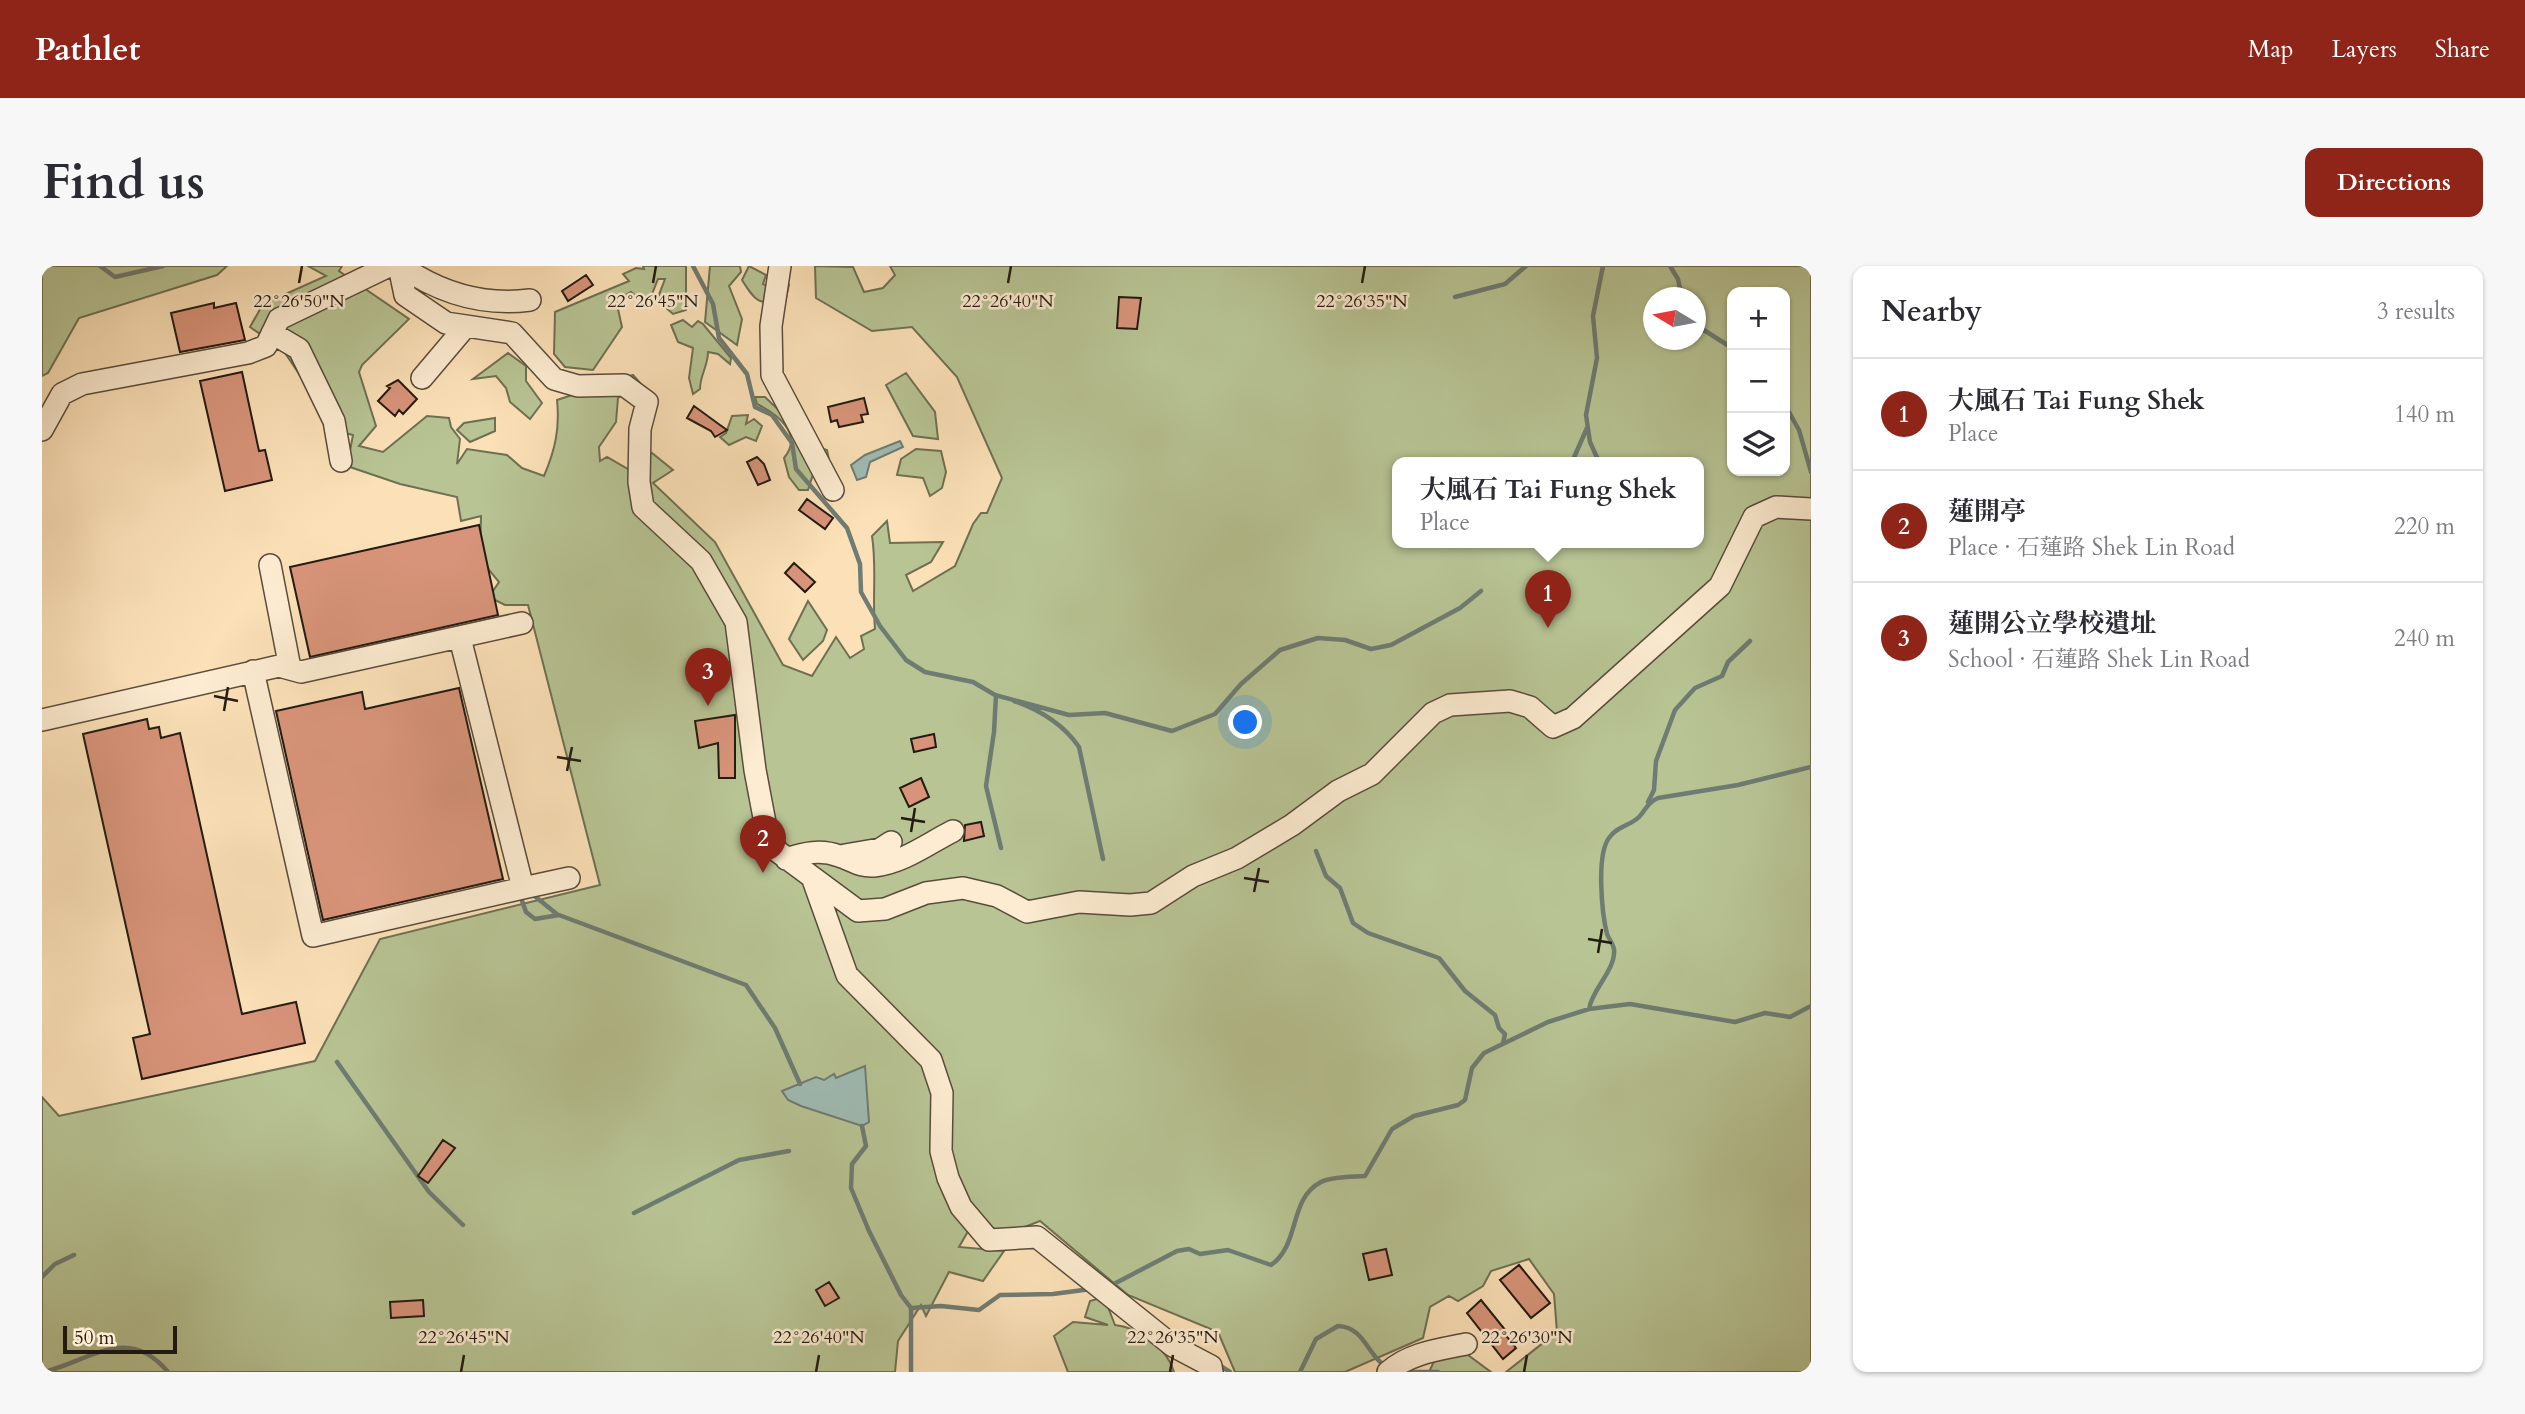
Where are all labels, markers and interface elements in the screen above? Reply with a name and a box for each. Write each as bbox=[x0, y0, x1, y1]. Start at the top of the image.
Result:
text: Pathlet bbox=[35, 27, 140, 72]
text: Map bbox=[2248, 33, 2294, 66]
text: Layers bbox=[2332, 33, 2397, 66]
text: Share bbox=[2435, 33, 2490, 66]
button: Directions bbox=[2305, 148, 2483, 217]
text: Find us bbox=[42, 149, 205, 216]
north arrow bbox=[1643, 287, 1706, 350]
map controls bbox=[1727, 287, 1790, 476]
button: + bbox=[1727, 287, 1790, 350]
text: 22°26'50"N bbox=[253, 289, 345, 314]
text: 22°26'45"N bbox=[607, 289, 699, 314]
text: 22°26'40"N bbox=[962, 289, 1054, 314]
text: 22°26'35"N bbox=[1316, 289, 1408, 314]
text: Nearby bbox=[1881, 291, 1982, 332]
text: 3 results bbox=[2377, 296, 2455, 327]
button: − bbox=[1727, 350, 1790, 413]
text: 大風石 Tai Fung Shek bbox=[1948, 383, 2205, 418]
text: 1 bbox=[1898, 399, 1910, 430]
text: 140 m bbox=[2394, 399, 2455, 430]
button: layers bbox=[1727, 413, 1790, 476]
text: Place bbox=[1948, 418, 1998, 449]
popup bbox=[1392, 457, 1704, 548]
text: 大風石 Tai Fung Shek bbox=[1420, 472, 1676, 507]
text: 蓮開亭 bbox=[1948, 494, 2026, 529]
text: Place bbox=[1420, 507, 1470, 538]
text: 2 bbox=[1898, 511, 1910, 542]
text: 220 m bbox=[2394, 511, 2455, 542]
text: Place · 石蓮路 Shek Lin Road bbox=[1948, 532, 2235, 563]
pin: 1 bbox=[1525, 570, 1571, 628]
text: 蓮開公立學校遺址 bbox=[1948, 606, 2156, 641]
text: 3 bbox=[1898, 623, 1910, 654]
text: 240 m bbox=[2394, 623, 2455, 654]
text: School · 石蓮路 Shek Lin Road bbox=[1948, 644, 2250, 675]
pin: 3 bbox=[685, 648, 731, 706]
your location bbox=[1228, 705, 1262, 739]
pin: 2 bbox=[740, 815, 786, 873]
scale bar bbox=[63, 1323, 177, 1355]
text: 50 m bbox=[74, 1325, 115, 1351]
text: 22°26'45"N bbox=[418, 1325, 510, 1350]
text: 22°26'40"N bbox=[773, 1325, 865, 1350]
text: 22°26'35"N bbox=[1127, 1325, 1219, 1350]
text: 22°26'30"N bbox=[1481, 1325, 1573, 1350]

